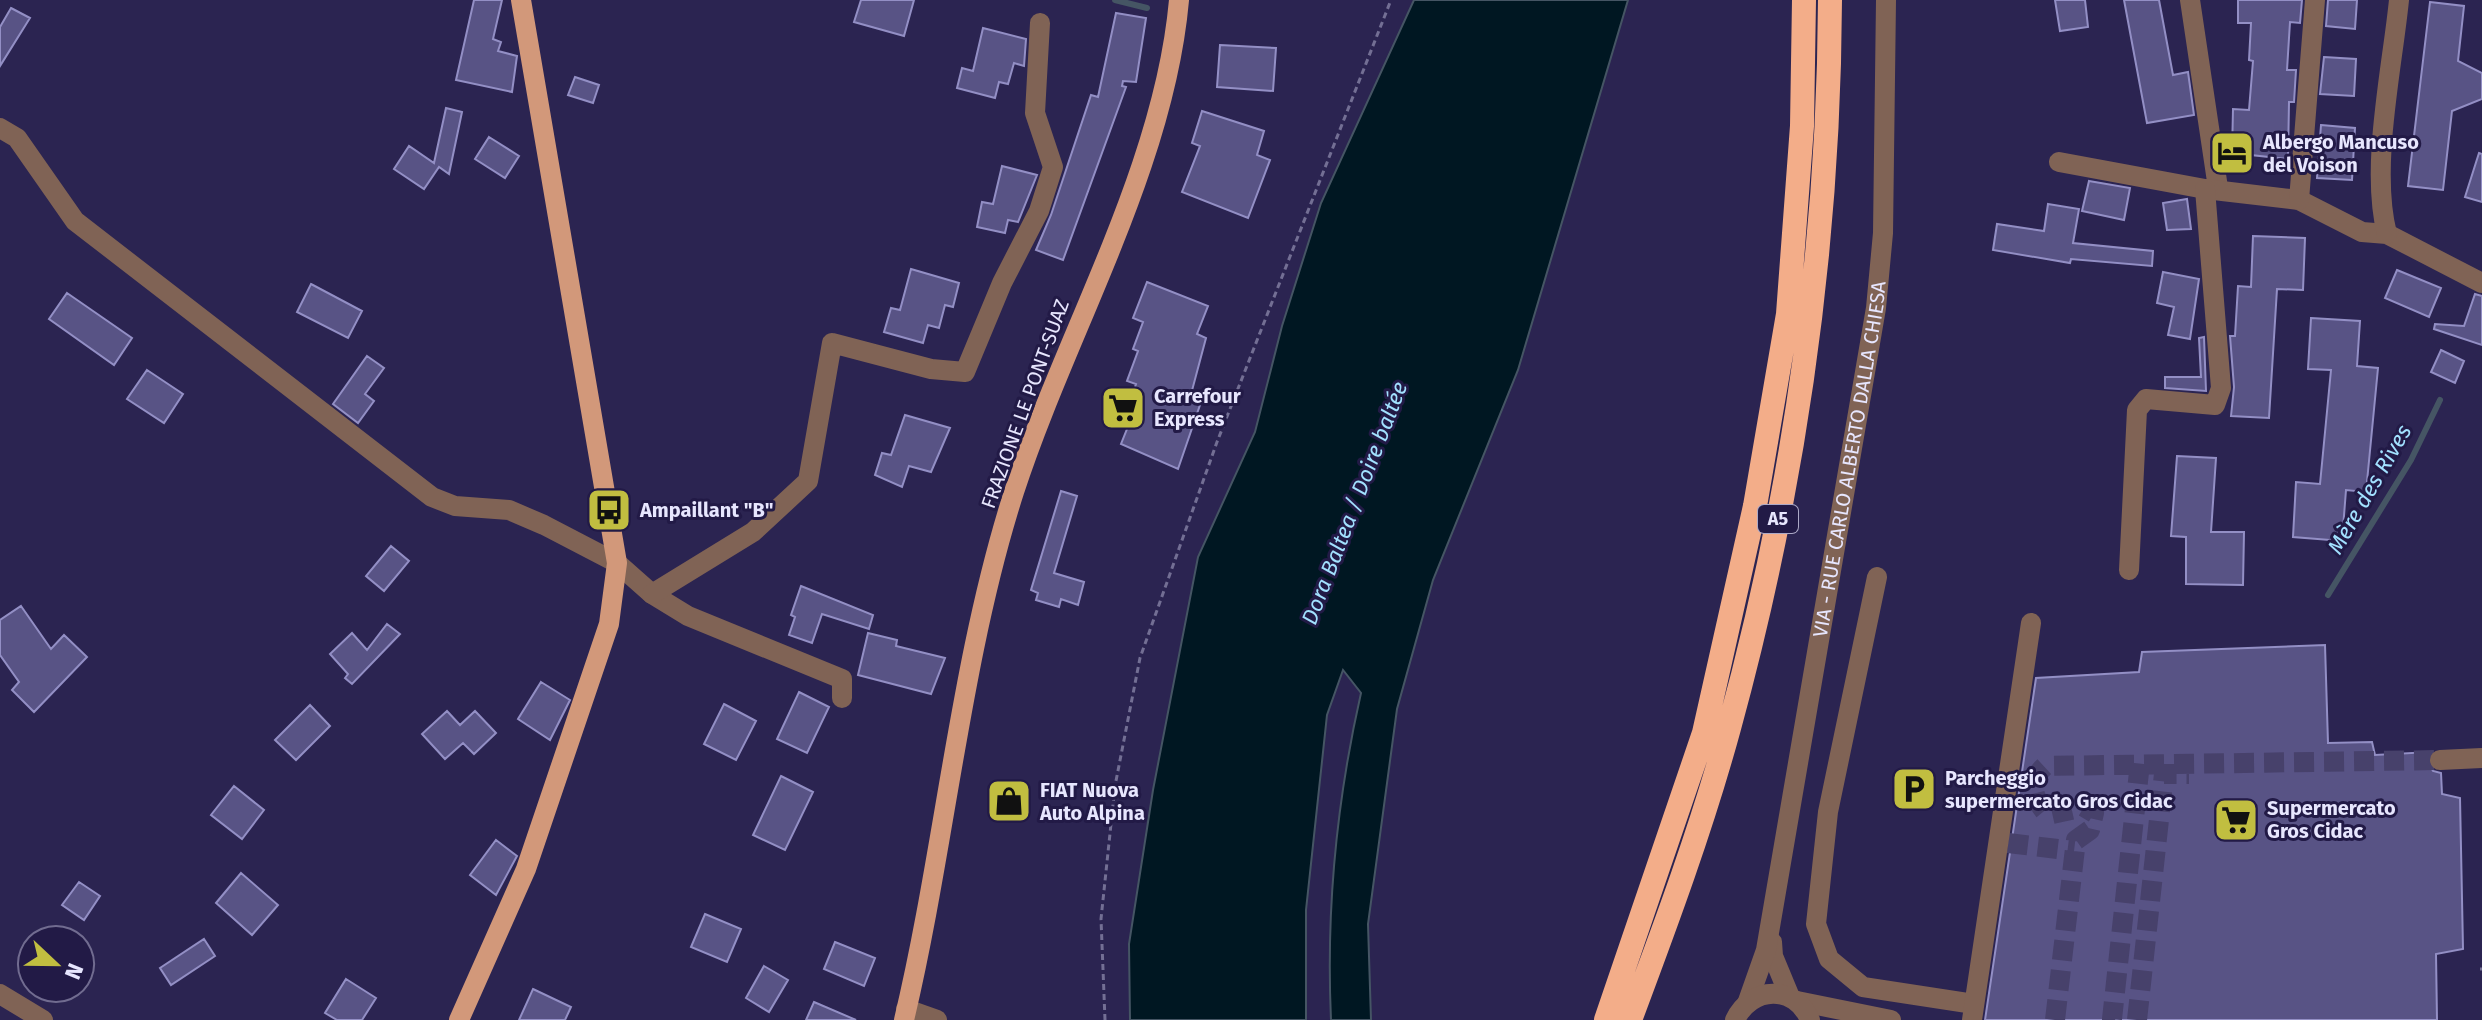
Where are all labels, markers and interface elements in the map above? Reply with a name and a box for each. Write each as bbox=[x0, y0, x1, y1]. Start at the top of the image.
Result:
hotel icon: Albergo Mancuso del Voison bbox=[2208, 129, 2256, 177]
place label: Albergo Mancuso del Voison bbox=[2262, 130, 2419, 177]
street label: VIA - RUE CARLO ALBERTO DALLA CHIESA bbox=[1808, 280, 1890, 639]
street label: FRAZIONE LE PONT-SUAZ bbox=[976, 296, 1074, 512]
water label: Dora Baltea / Doire baltée bbox=[1296, 378, 1413, 628]
supermarket icon: Carrefour Express bbox=[1099, 384, 1147, 432]
place label: Carrefour Express bbox=[1154, 384, 1242, 431]
water label: Mère des Rives bbox=[2322, 420, 2417, 559]
bus stop icon: Ampaillant "B" bbox=[585, 486, 633, 534]
place label: Ampaillant "B" bbox=[639, 498, 773, 522]
road number: A5 bbox=[1758, 505, 1798, 533]
parking icon: Parcheggio supermercato Gros Cidac bbox=[1890, 765, 1938, 813]
place label: Parcheggio supermercato Gros Cidac bbox=[1945, 766, 2173, 813]
shop icon: FIAT Nuova Auto Alpina bbox=[985, 777, 1033, 825]
place label: FIAT Nuova Auto Alpina bbox=[1039, 778, 1145, 825]
supermarket icon: Supermercato Gros Cidac bbox=[2212, 796, 2260, 844]
place label: Supermercato Gros Cidac bbox=[2267, 796, 2396, 843]
north arrow bbox=[16, 924, 96, 1004]
text: N bbox=[59, 959, 89, 983]

